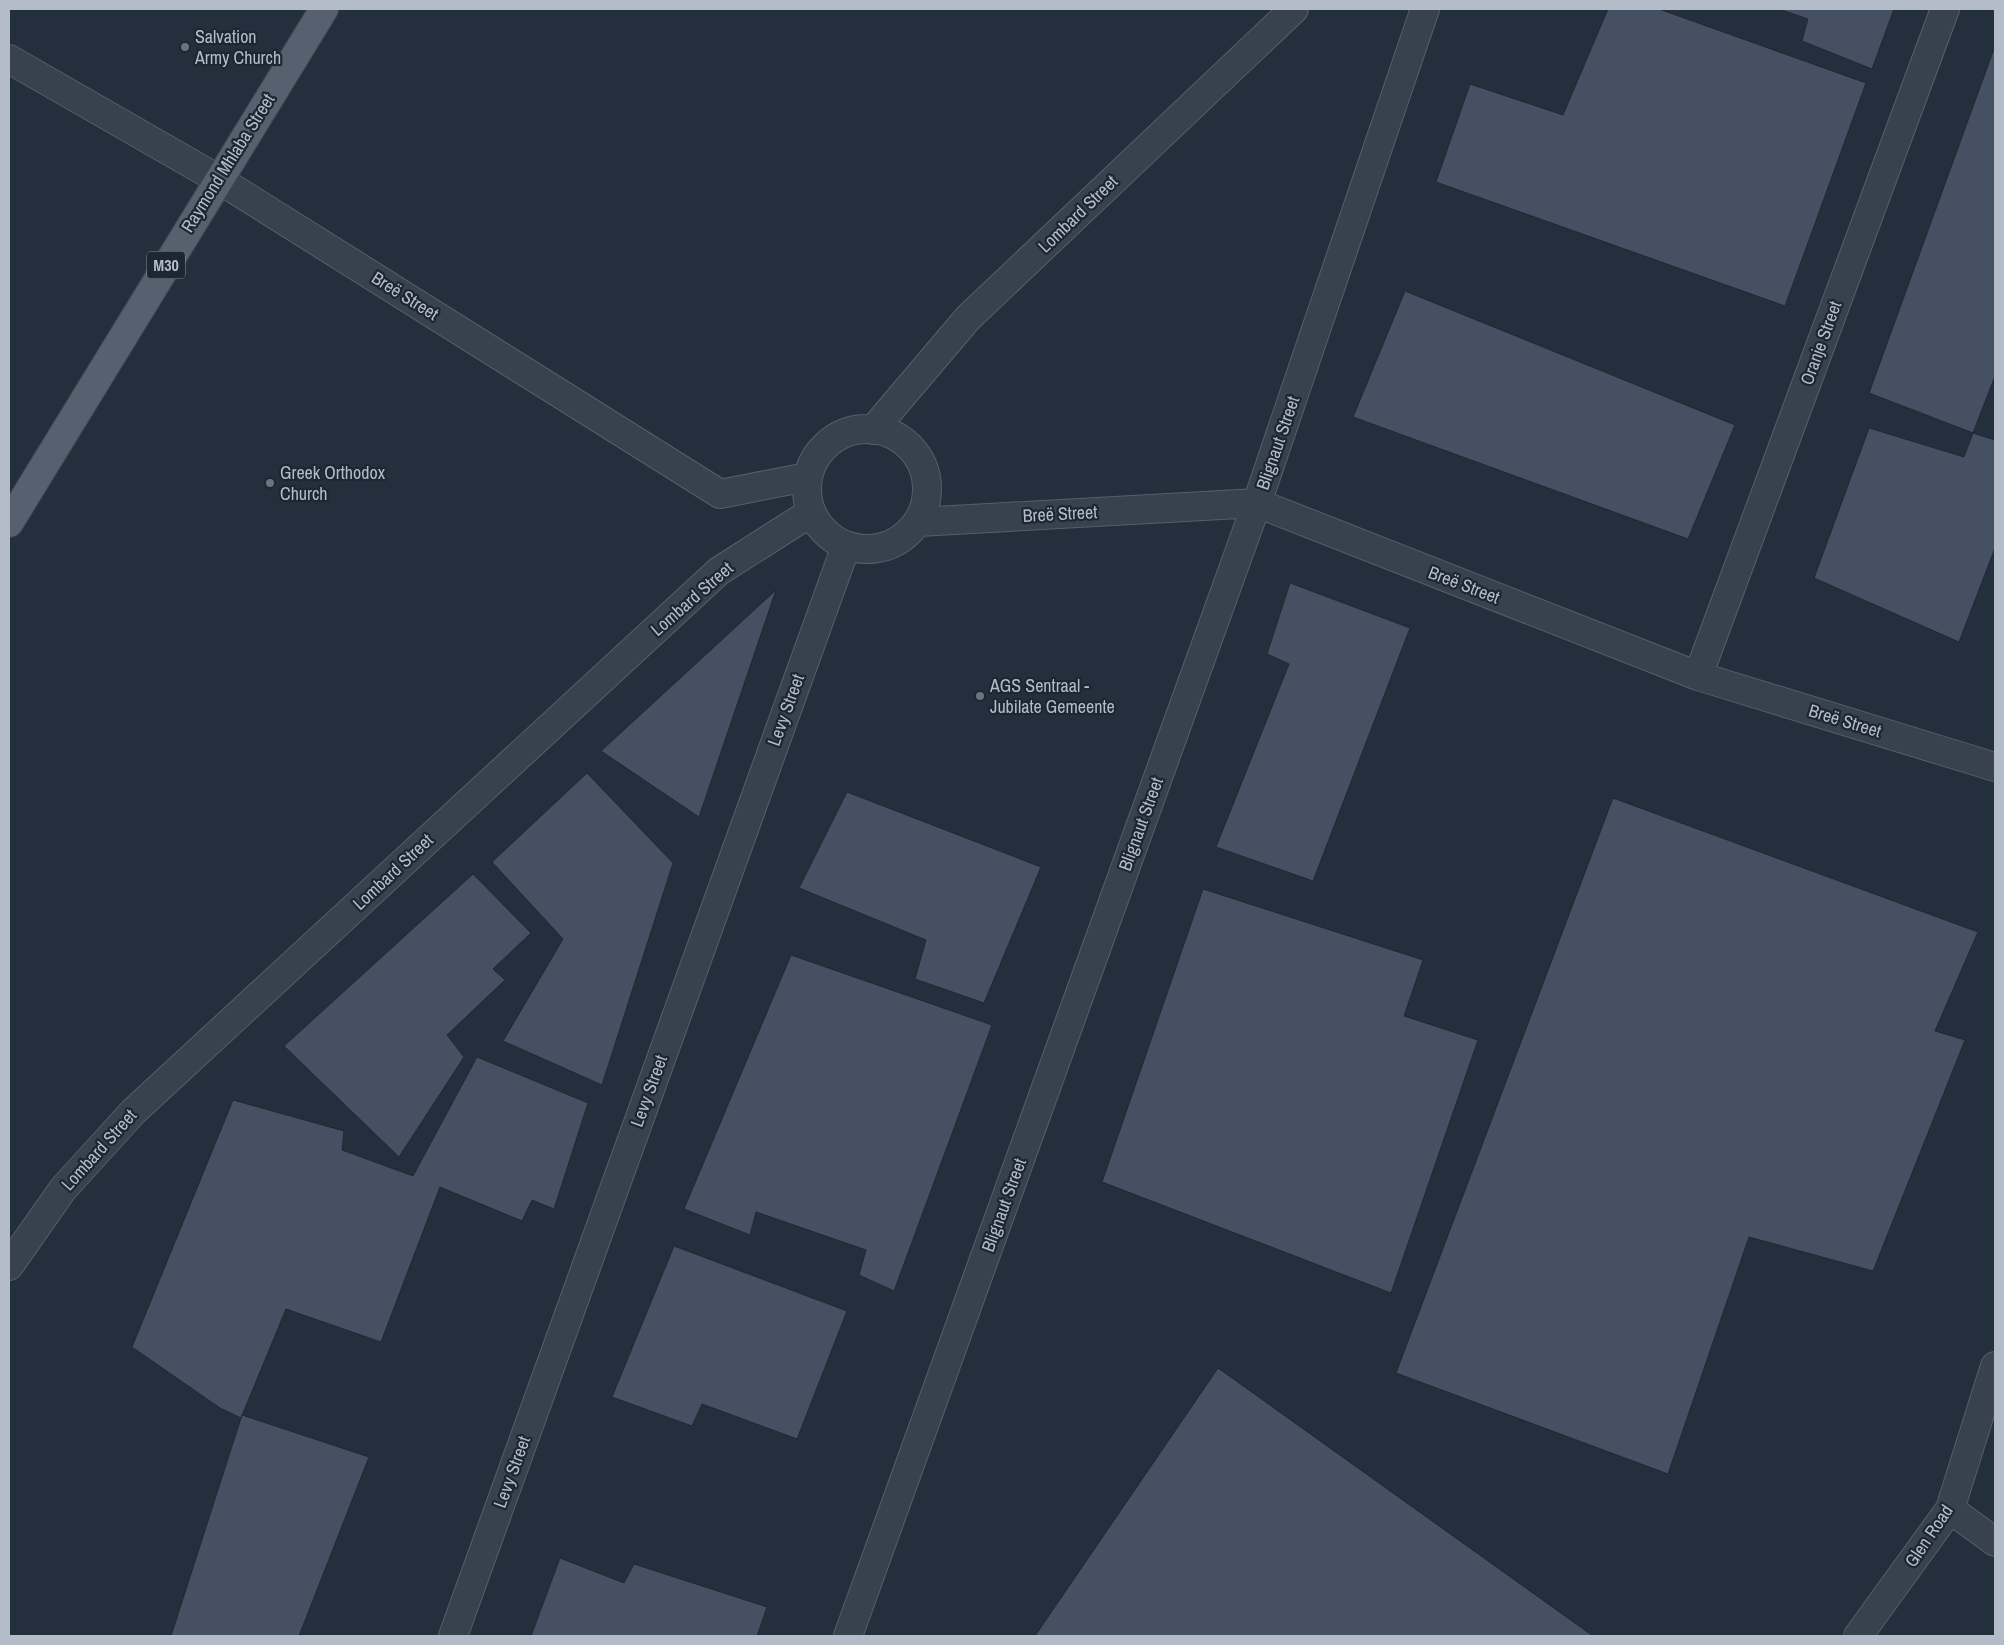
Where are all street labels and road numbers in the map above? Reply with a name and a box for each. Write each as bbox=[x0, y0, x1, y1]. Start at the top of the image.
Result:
street label: Raymond Mhlaba Street bbox=[175, 89, 280, 237]
street label: Lombard Street bbox=[1032, 169, 1123, 258]
road number: M30 bbox=[147, 252, 185, 278]
street label: Breë Street bbox=[367, 265, 444, 326]
street label: Oranje Street bbox=[1794, 297, 1847, 388]
street label: Blignaut Street bbox=[1250, 393, 1305, 493]
street label: Breë Street bbox=[1022, 499, 1098, 528]
street label: Lombard Street bbox=[645, 556, 738, 641]
street label: Breë Street bbox=[1425, 559, 1504, 610]
street label: Levy Street bbox=[761, 670, 810, 749]
street label: Breë Street bbox=[1806, 698, 1885, 743]
street label: Blignaut Street bbox=[1112, 774, 1169, 874]
street label: Lombard Street bbox=[347, 828, 438, 915]
street label: Levy Street bbox=[624, 1051, 673, 1130]
street label: Lombard Street bbox=[55, 1103, 142, 1196]
street label: Blignaut Street bbox=[975, 1155, 1032, 1255]
street label: Levy Street bbox=[487, 1432, 536, 1511]
street label: Glen Road bbox=[1898, 1499, 1959, 1572]

